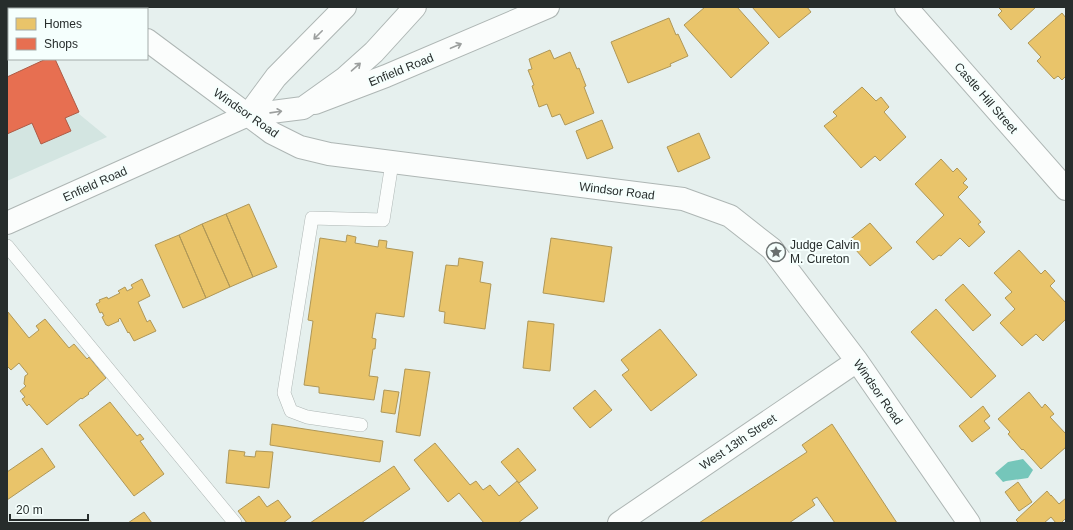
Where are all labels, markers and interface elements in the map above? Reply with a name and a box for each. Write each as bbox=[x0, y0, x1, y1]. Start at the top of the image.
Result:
legend bbox=[8, 8, 148, 60]
text: Homes bbox=[44, 17, 82, 31]
one-way arrow bbox=[313, 30, 323, 40]
text: Shops bbox=[44, 37, 78, 51]
one-way arrow bbox=[450, 42, 462, 50]
street label: Enfield Road bbox=[367, 51, 435, 89]
street label: Castle Hill Street bbox=[951, 60, 1021, 137]
one-way arrow bbox=[351, 63, 362, 72]
street label: Windsor Road bbox=[211, 85, 281, 141]
one-way arrow bbox=[269, 108, 282, 116]
street label: Enfield Road bbox=[61, 164, 129, 204]
street label: Windsor Road bbox=[578, 179, 656, 203]
place label: Judge Calvin M. Cureton bbox=[790, 238, 859, 266]
place icon: Judge Calvin M. Cureton bbox=[765, 241, 787, 263]
street label: Windsor Road bbox=[850, 357, 906, 427]
street label: West 13th Street bbox=[697, 411, 779, 473]
scale bar bbox=[10, 496, 88, 522]
text: 20 m bbox=[16, 503, 43, 517]

